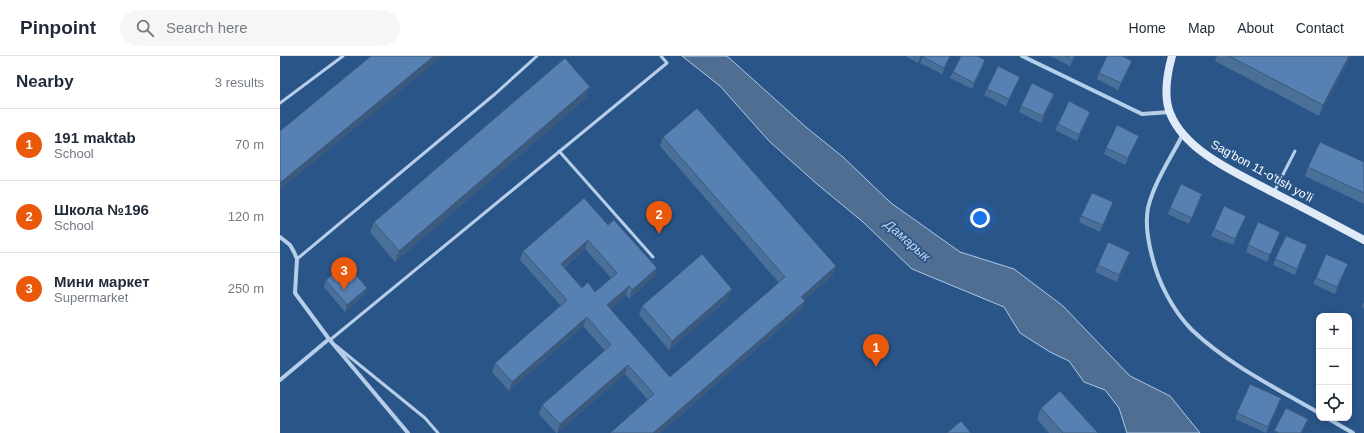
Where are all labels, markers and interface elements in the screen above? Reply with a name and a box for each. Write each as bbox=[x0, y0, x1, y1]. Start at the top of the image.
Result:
search box bbox=[120, 10, 400, 46]
text: Pinpoint bbox=[20, 17, 96, 38]
icon: search bbox=[134, 17, 156, 39]
text: Search here bbox=[166, 19, 248, 36]
text: Home bbox=[1129, 20, 1166, 36]
text: Map bbox=[1188, 20, 1215, 36]
text: About bbox=[1237, 20, 1274, 36]
text: Contact bbox=[1296, 20, 1344, 36]
text: Nearby bbox=[16, 72, 74, 91]
text: 3 results bbox=[215, 75, 264, 90]
text: 191 maktab bbox=[54, 129, 136, 146]
text: 1 bbox=[25, 137, 33, 152]
text: 70 m bbox=[235, 137, 264, 152]
street label: Sag'bon 11-o'tish yo'li bbox=[1208, 137, 1316, 205]
text: School bbox=[54, 146, 94, 161]
text: Школа №196 bbox=[54, 201, 149, 218]
pin: 2 bbox=[646, 201, 672, 234]
your location bbox=[970, 208, 990, 228]
text: 2 bbox=[25, 209, 33, 224]
text: 120 m bbox=[228, 209, 264, 224]
water label: Дамарык bbox=[880, 215, 934, 265]
text: School bbox=[54, 218, 94, 233]
pin: 3 bbox=[331, 257, 357, 290]
text: Мини маркет bbox=[54, 273, 150, 290]
text: 3 bbox=[25, 281, 33, 296]
text: 250 m bbox=[228, 281, 264, 296]
text: Supermarket bbox=[54, 290, 128, 305]
map controls bbox=[1316, 313, 1352, 421]
button: + bbox=[1316, 313, 1352, 349]
pin: 1 bbox=[863, 334, 889, 367]
button: − bbox=[1316, 349, 1352, 385]
button: locate bbox=[1316, 385, 1352, 421]

